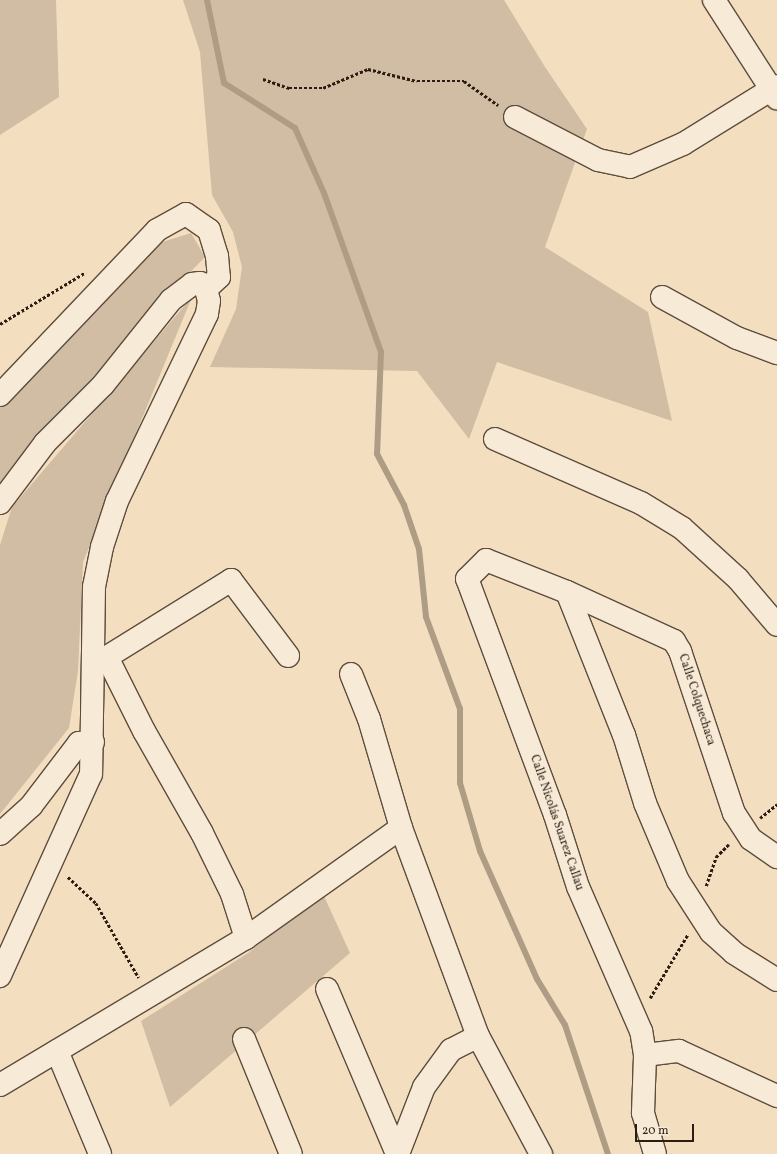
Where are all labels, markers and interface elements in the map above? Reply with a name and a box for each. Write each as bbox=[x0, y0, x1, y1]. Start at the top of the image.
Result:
street label: Calle Colquechaca bbox=[674, 652, 718, 748]
street label: Calle Nicolás Suarez Callau bbox=[526, 753, 586, 893]
scale bar bbox=[637, 1116, 696, 1142]
text: 20 m bbox=[642, 1123, 669, 1139]

